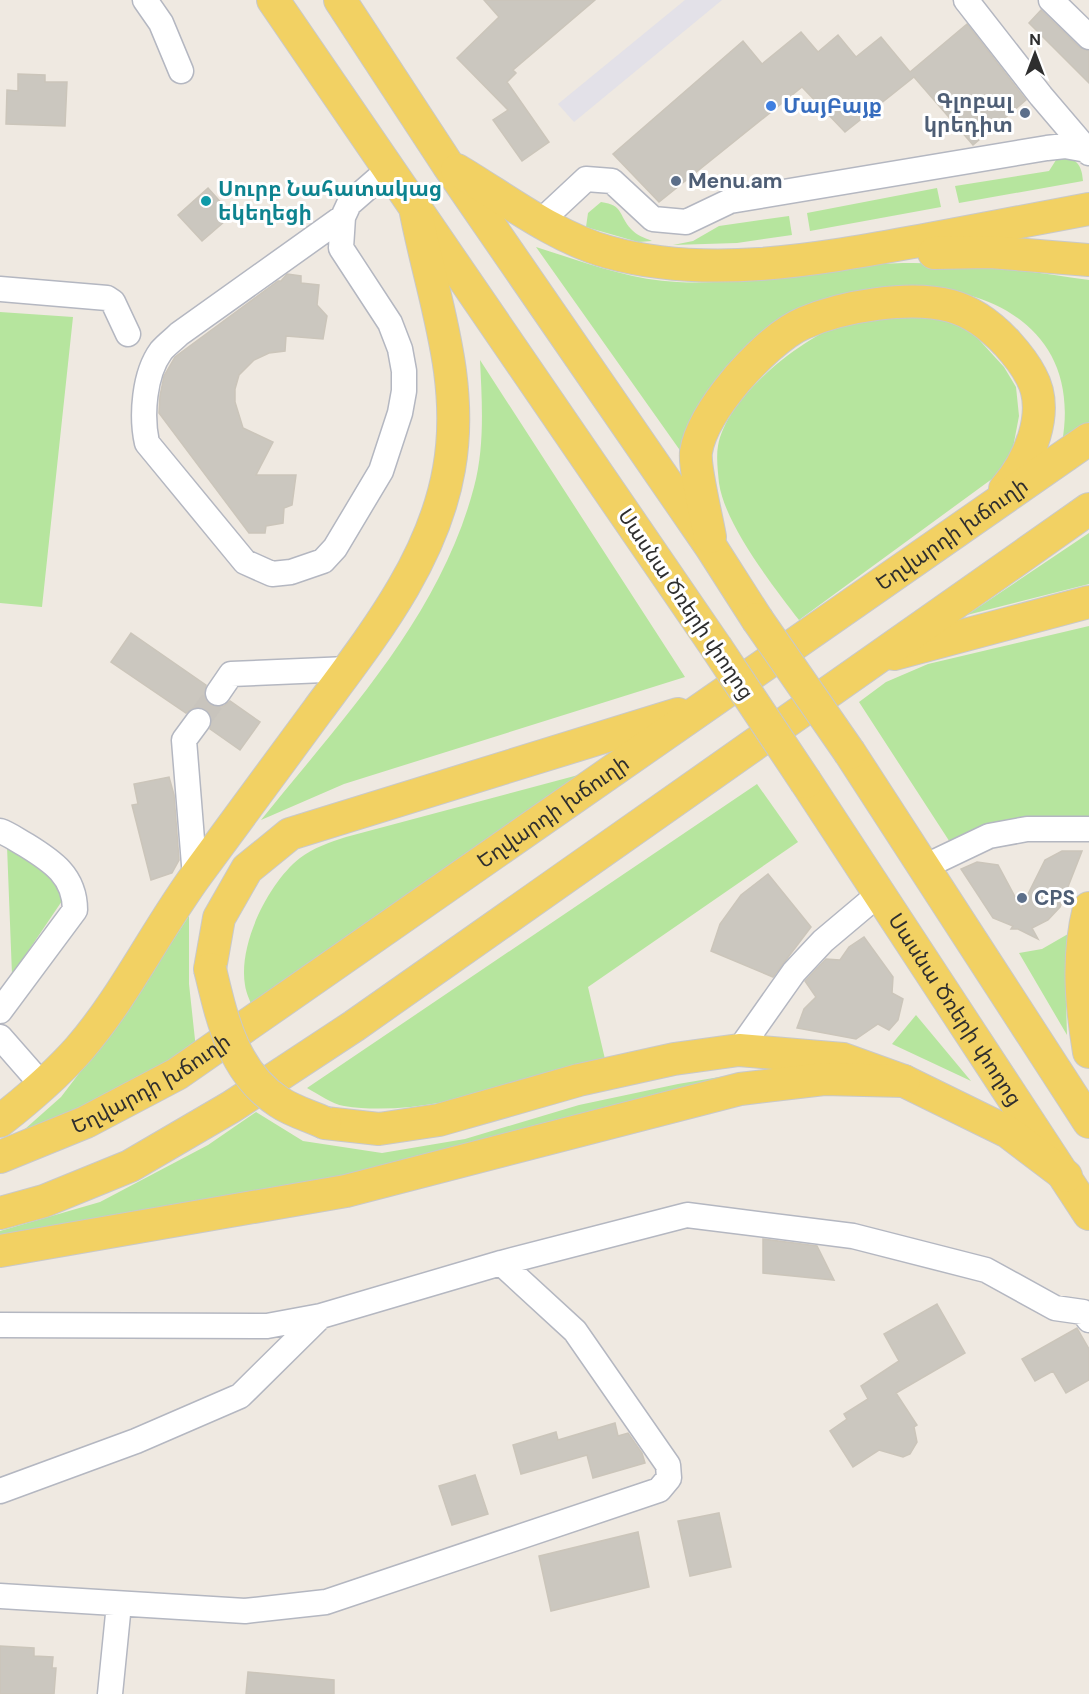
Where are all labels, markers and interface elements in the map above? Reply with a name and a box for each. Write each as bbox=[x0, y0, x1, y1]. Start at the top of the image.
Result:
north arrow bbox=[1005, 24, 1065, 84]
text: N bbox=[1029, 29, 1041, 50]
place label: Գլոբալ կրեդիտ bbox=[924, 87, 1014, 139]
place label: ՄայԲայք bbox=[783, 92, 882, 120]
marker: ՄայԲայք bbox=[764, 99, 778, 113]
marker: Գլոբալ կրեդիտ bbox=[1018, 106, 1032, 120]
place label: Menu.am bbox=[688, 167, 783, 195]
marker: Menu.am bbox=[669, 174, 683, 188]
place label: Սուրբ Նահատակաց եկեղեցի bbox=[218, 175, 442, 227]
marker: Սուրբ Նահատակաց եկեղեցի bbox=[199, 194, 213, 208]
street label: Եղվարդի խճուղի bbox=[870, 472, 1034, 597]
street label: Սասնա Ծռերի փողոց bbox=[611, 503, 761, 705]
street label: Եղվարդի խճուղի bbox=[471, 749, 635, 875]
place label: CPS bbox=[1034, 884, 1075, 912]
marker: CPS bbox=[1015, 891, 1029, 905]
street label: Սասնա Ծռերի փողոց bbox=[882, 908, 1028, 1111]
street label: Եղվարդի խճուղի bbox=[67, 1027, 236, 1140]

